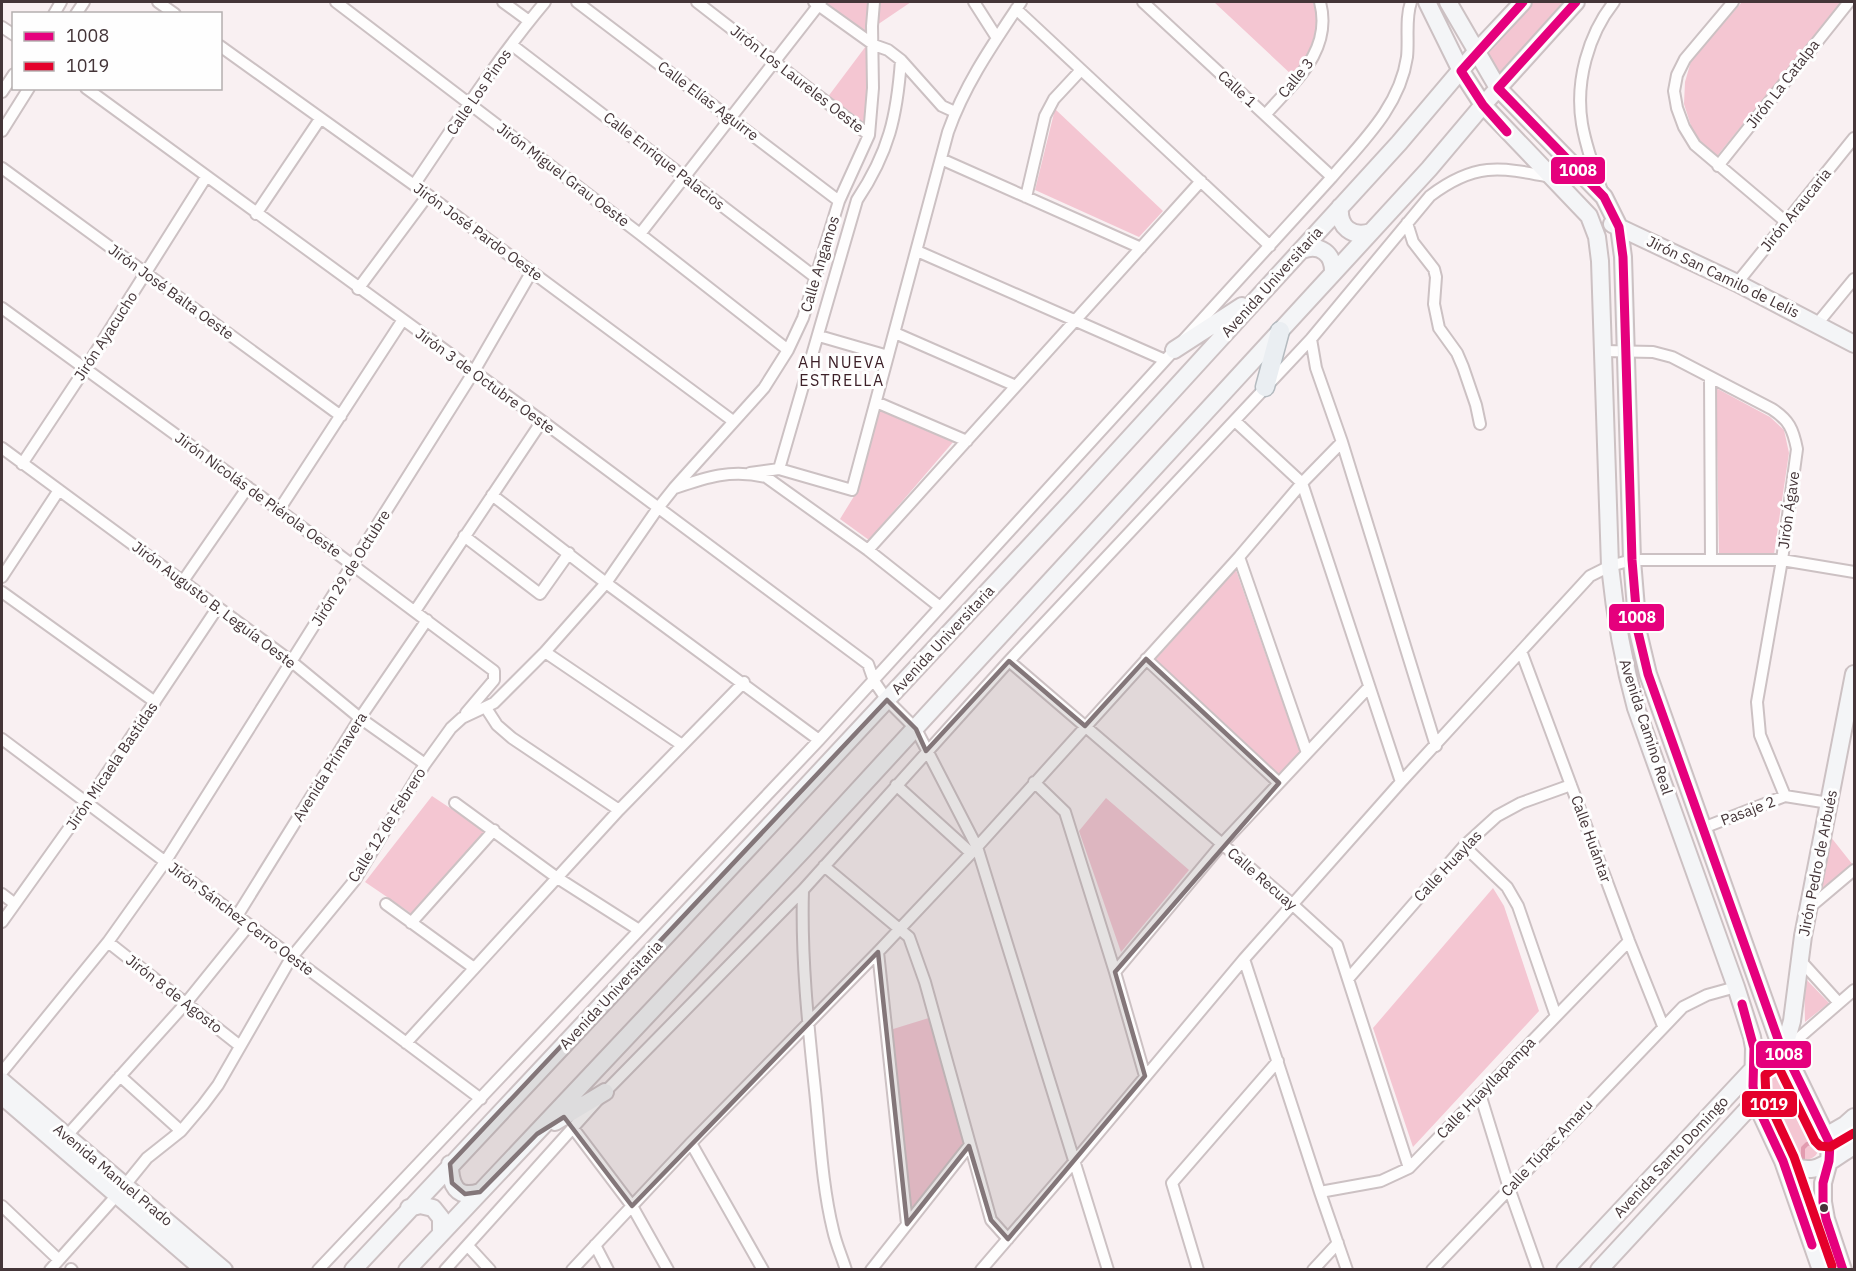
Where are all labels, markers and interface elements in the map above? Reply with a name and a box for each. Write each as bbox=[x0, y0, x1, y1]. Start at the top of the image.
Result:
legend bbox=[12, 12, 222, 90]
street label: Jirón Los Laureles Oeste bbox=[727, 21, 868, 137]
text: 1008 bbox=[66, 24, 109, 47]
street label: Jirón La Catalpa bbox=[1742, 35, 1823, 132]
street label: Calle Los Pinos bbox=[442, 45, 515, 138]
text: 1019 bbox=[66, 54, 109, 77]
street label: Calle 3 bbox=[1274, 54, 1318, 102]
street label: Calle Elías Aguirre bbox=[654, 56, 763, 145]
street label: Calle 1 bbox=[1214, 66, 1261, 111]
street label: Calle Enrique Palacios bbox=[600, 107, 729, 214]
street label: Jirón Miguel Grau Oeste bbox=[493, 119, 633, 231]
line badge: 1008 bbox=[1550, 156, 1606, 185]
text: 1008 bbox=[1559, 160, 1597, 180]
street label: Jirón Araucaria bbox=[1756, 164, 1835, 255]
street label: Jirón José Pardo Oeste bbox=[410, 178, 547, 285]
street label: Calle Angamos bbox=[796, 213, 843, 314]
street label: Avenida Universitaria bbox=[1217, 222, 1326, 341]
street label: Jirón San Camilo de Lelis bbox=[1644, 231, 1803, 322]
street label: Jirón José Balta Oeste bbox=[105, 240, 238, 344]
street label: Jirón Ayacucho bbox=[70, 288, 141, 384]
street label: Jirón 3 de Octubre Oeste bbox=[412, 324, 559, 438]
district label: AH NUEVA ESTRELLA bbox=[798, 352, 886, 390]
street label: Jirón Nicolás de Piérola Oeste bbox=[171, 428, 345, 561]
street label: Jirón Ágave bbox=[1774, 470, 1803, 550]
street label: Jirón 29 de Octubre bbox=[307, 506, 394, 629]
street label: Jirón Augusto B. Leguía Oeste bbox=[129, 537, 300, 672]
street label: Avenida Universitaria bbox=[887, 581, 998, 698]
line badge: 1008 bbox=[1608, 603, 1665, 632]
text: 1008 bbox=[1618, 607, 1656, 627]
street label: Avenida Camino Real bbox=[1616, 657, 1677, 797]
street label: Jirón Micaela Bastidas bbox=[62, 698, 162, 833]
street label: Avenida Primavera bbox=[288, 708, 371, 825]
street label: Calle 12 de Febrero bbox=[344, 764, 430, 886]
street label: Jirón Pedro de Arbués bbox=[1794, 788, 1841, 938]
street label: Pasaje 2 bbox=[1718, 791, 1778, 830]
street label: Calle Huántar bbox=[1567, 793, 1616, 886]
street label: Calle Huaylas bbox=[1410, 826, 1486, 905]
street label: Calle Recuay bbox=[1224, 843, 1302, 914]
street label: Jirón Sánchez Cerro Oeste bbox=[165, 858, 318, 980]
street label: Avenida Universitaria bbox=[555, 936, 666, 1053]
street label: Jirón 8 de Agosto bbox=[122, 950, 226, 1037]
street label: Calle Huayllapampa bbox=[1432, 1033, 1539, 1143]
line badge: 1008 bbox=[1755, 1040, 1812, 1069]
text: 1008 bbox=[1765, 1044, 1803, 1064]
line badge: 1019 bbox=[1741, 1090, 1798, 1118]
street label: Avenida Santo Domingo bbox=[1609, 1092, 1732, 1222]
text: 1019 bbox=[1750, 1094, 1788, 1114]
street label: Calle Túpac Amaru bbox=[1497, 1095, 1597, 1200]
street label: Avenida Manuel Prado bbox=[50, 1119, 177, 1230]
unlabelled marker bbox=[1818, 1202, 1830, 1214]

